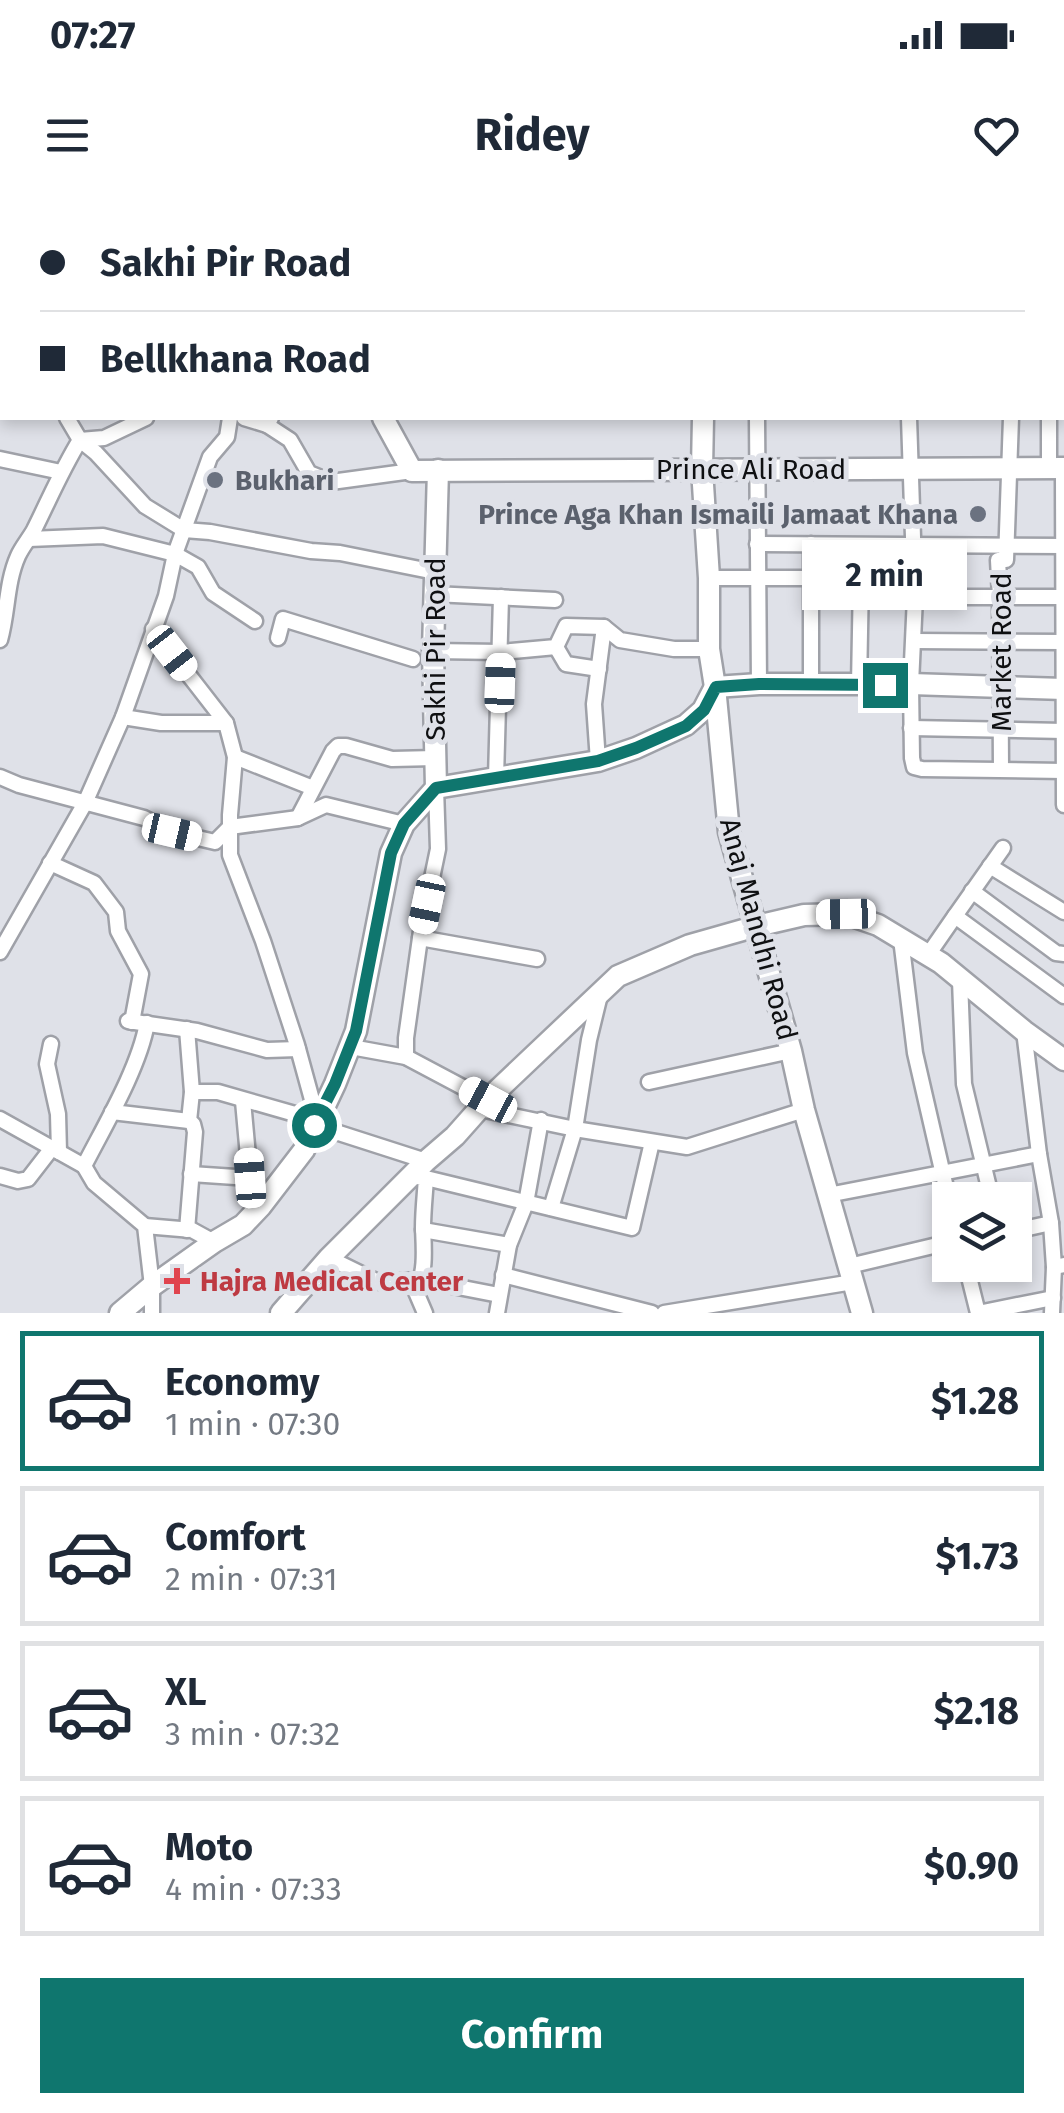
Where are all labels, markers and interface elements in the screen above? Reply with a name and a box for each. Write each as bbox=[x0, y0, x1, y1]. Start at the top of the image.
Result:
text: 07:27 bbox=[50, 12, 135, 58]
icon: menu bbox=[40, 108, 95, 163]
text: Ridey bbox=[474, 108, 590, 162]
icon: heart bbox=[969, 108, 1024, 163]
text: Sakhi Pir Road bbox=[100, 240, 351, 286]
text: Bellkhana Road bbox=[100, 336, 371, 382]
street label: Prince Ali Road bbox=[656, 453, 846, 486]
place label: Bukhari bbox=[235, 464, 334, 497]
marker: Bukhari bbox=[204, 469, 226, 491]
place label: Prince Aga Khan Ismaili Jamaat Khana bbox=[478, 498, 958, 531]
marker: Prince Aga Khan Ismaili Jamaat Khana bbox=[967, 503, 989, 525]
callout: 2 min bbox=[802, 540, 968, 610]
text: 2 min bbox=[845, 556, 924, 594]
street label: Sakhi Pir Road bbox=[419, 557, 452, 741]
street label: Market Road bbox=[985, 572, 1018, 732]
car bbox=[142, 620, 202, 686]
car bbox=[484, 652, 516, 714]
route end bbox=[863, 663, 908, 708]
car bbox=[139, 811, 205, 853]
street label: Anaj Mandhi Road bbox=[713, 814, 804, 1044]
car bbox=[406, 872, 448, 936]
car bbox=[816, 898, 876, 930]
car bbox=[454, 1073, 522, 1127]
route start bbox=[292, 1103, 337, 1148]
car bbox=[233, 1147, 267, 1209]
map controls bbox=[932, 1182, 1032, 1282]
button: layers bbox=[932, 1182, 1032, 1282]
place label: Hajra Medical Center bbox=[200, 1265, 464, 1298]
marker: Hajra Medical Center bbox=[164, 1268, 190, 1294]
icon: car bbox=[45, 1356, 135, 1446]
text: Economy bbox=[165, 1359, 320, 1405]
text: $1.28 bbox=[931, 1378, 1019, 1424]
text: 1 min · 07:30 bbox=[165, 1405, 340, 1443]
icon: car bbox=[45, 1511, 135, 1601]
text: Comfort bbox=[165, 1514, 306, 1560]
text: $1.73 bbox=[935, 1533, 1019, 1579]
text: 2 min · 07:31 bbox=[165, 1560, 338, 1598]
icon: car bbox=[45, 1666, 135, 1756]
text: XL bbox=[165, 1669, 207, 1715]
text: $2.18 bbox=[934, 1688, 1019, 1734]
text: 3 min · 07:32 bbox=[165, 1715, 340, 1753]
icon: car bbox=[45, 1821, 135, 1911]
text: Moto bbox=[165, 1824, 253, 1870]
text: $0.90 bbox=[924, 1843, 1019, 1889]
text: 4 min · 07:33 bbox=[165, 1870, 342, 1908]
button: Confirm bbox=[40, 1978, 1024, 2093]

